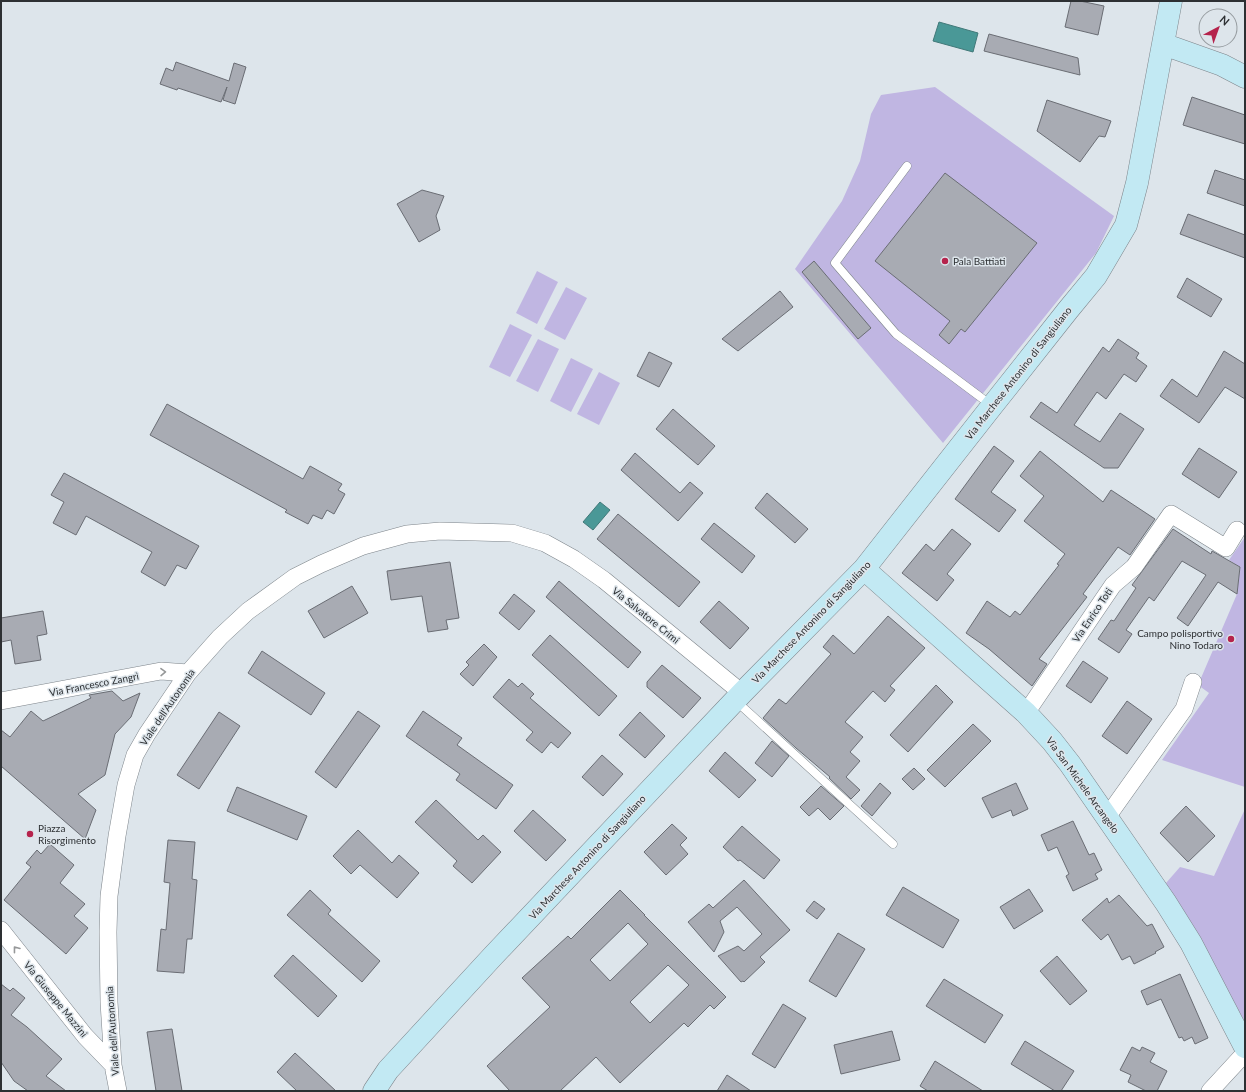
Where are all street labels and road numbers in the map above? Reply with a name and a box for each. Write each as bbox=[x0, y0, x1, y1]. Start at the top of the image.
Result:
street label: Via Marchese Antonino di Sangiuliano bbox=[962, 304, 1074, 442]
street label: Via Marchese Antonino di Sangiuliano bbox=[749, 558, 873, 686]
street label: Via Salvatore Crimi bbox=[610, 584, 682, 646]
street label: Via Enrico Toti bbox=[1069, 586, 1115, 644]
street label: Viale dell'Autonomia bbox=[137, 666, 197, 748]
street label: Via Francesco Zangrì bbox=[48, 669, 140, 699]
street label: Via San Michele Arcangelo bbox=[1044, 734, 1122, 836]
street label: Via Marchese Antonino di Sangiuliano bbox=[526, 792, 648, 922]
street label: Via Giuseppe Mazzini bbox=[22, 959, 90, 1039]
street label: Viale dell'Autonomia bbox=[103, 986, 121, 1076]

